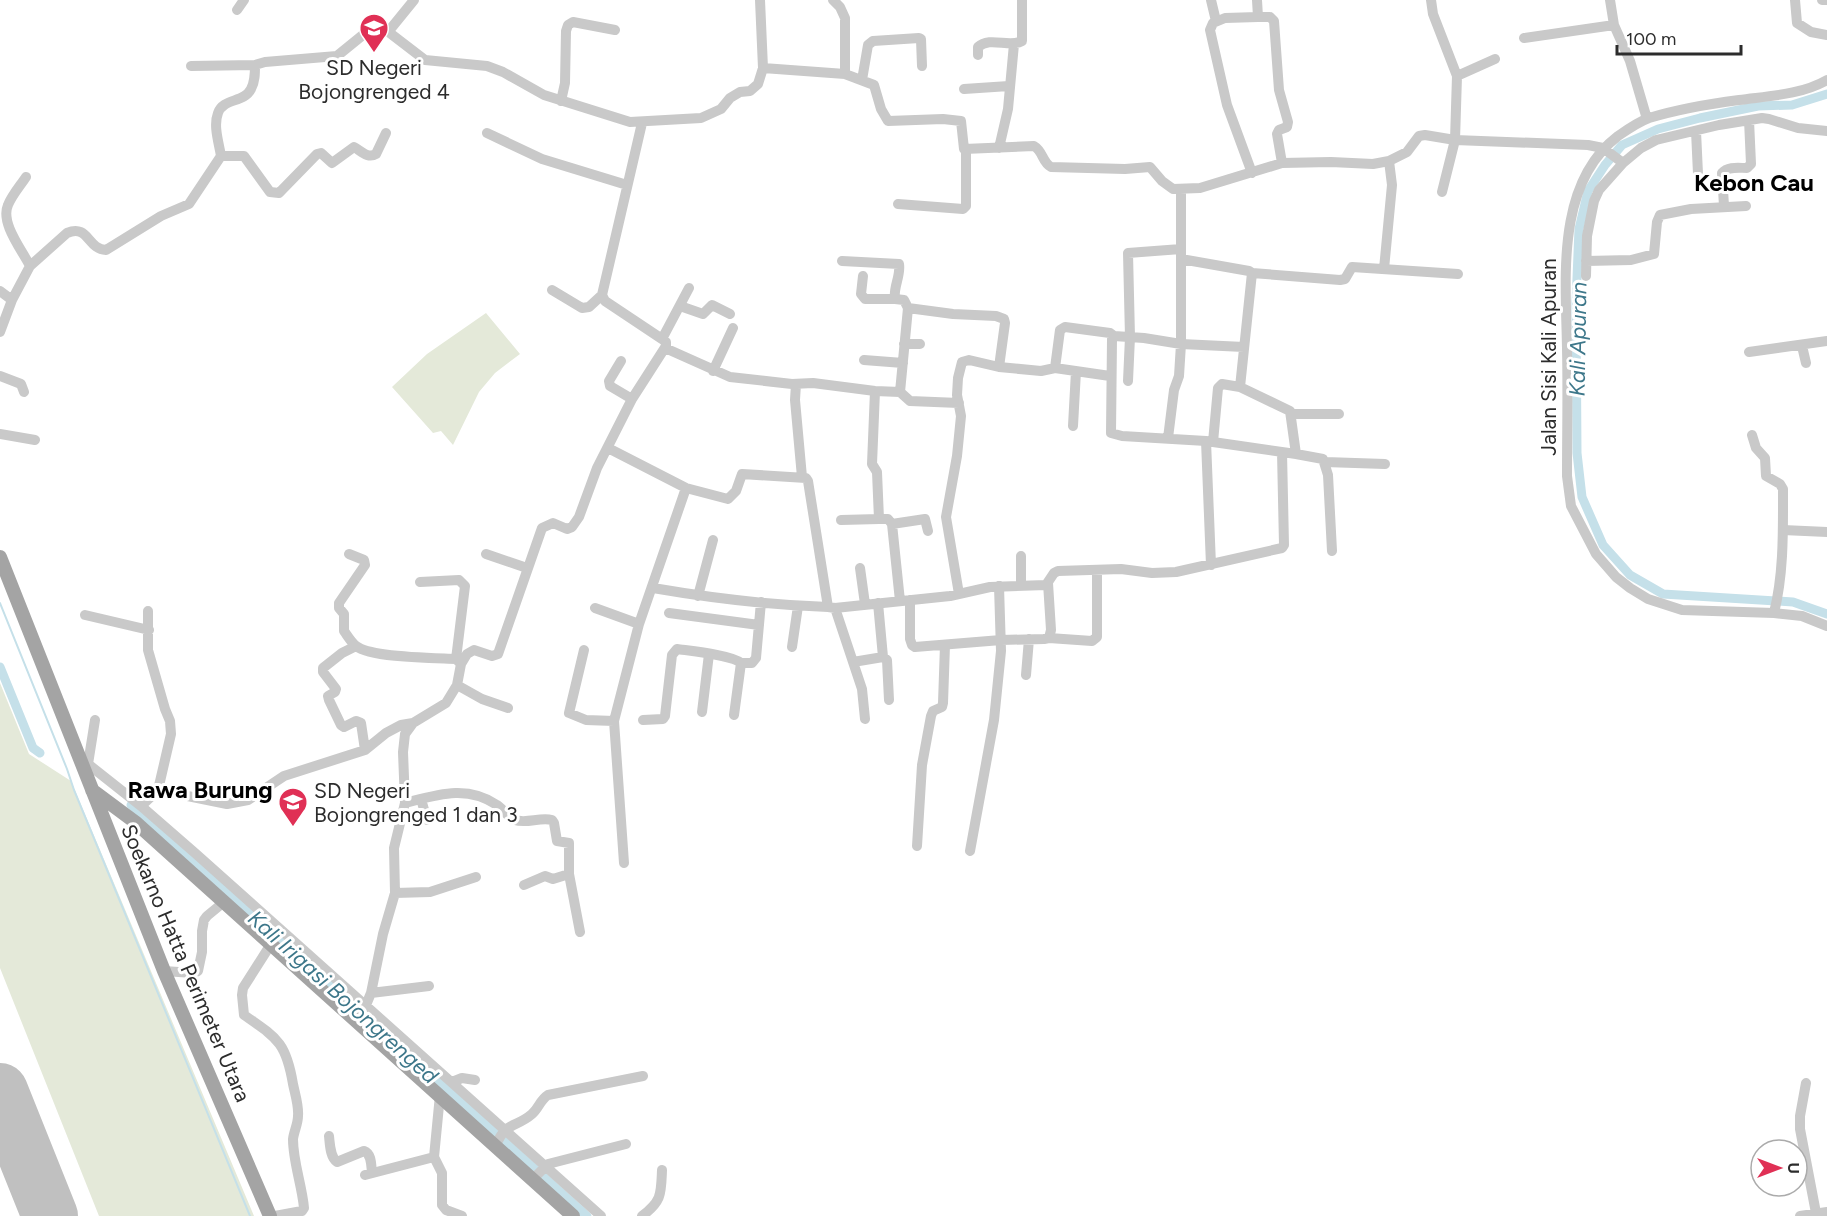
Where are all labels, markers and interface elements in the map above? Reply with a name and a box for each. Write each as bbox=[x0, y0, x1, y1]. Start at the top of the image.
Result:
school or university icon: SD Negeri Bojongrenged 4 bbox=[358, 12, 390, 54]
scale bar bbox=[1617, 18, 1742, 56]
text: 100 m bbox=[1626, 28, 1676, 50]
place label: SD Negeri Bojongrenged 4 bbox=[298, 55, 450, 104]
district label: Kebon Cau bbox=[1694, 168, 1814, 197]
street label: Jalan Sisi Kali Apuran bbox=[1536, 258, 1561, 456]
water label: Kali Apuran bbox=[1564, 281, 1592, 397]
district label: Rawa Burung bbox=[127, 775, 273, 804]
place label: SD Negeri Bojongrenged 1 dan 3 bbox=[314, 778, 518, 827]
school or university icon: SD Negeri Bojongrenged 1 dan 3 bbox=[277, 786, 309, 828]
street label: Soekarno Hatta Perimeter Utara bbox=[116, 820, 256, 1106]
water label: Kali Irigasi Bojongrenged bbox=[242, 905, 444, 1090]
north arrow bbox=[1749, 1138, 1809, 1198]
text: U bbox=[1784, 1162, 1803, 1174]

